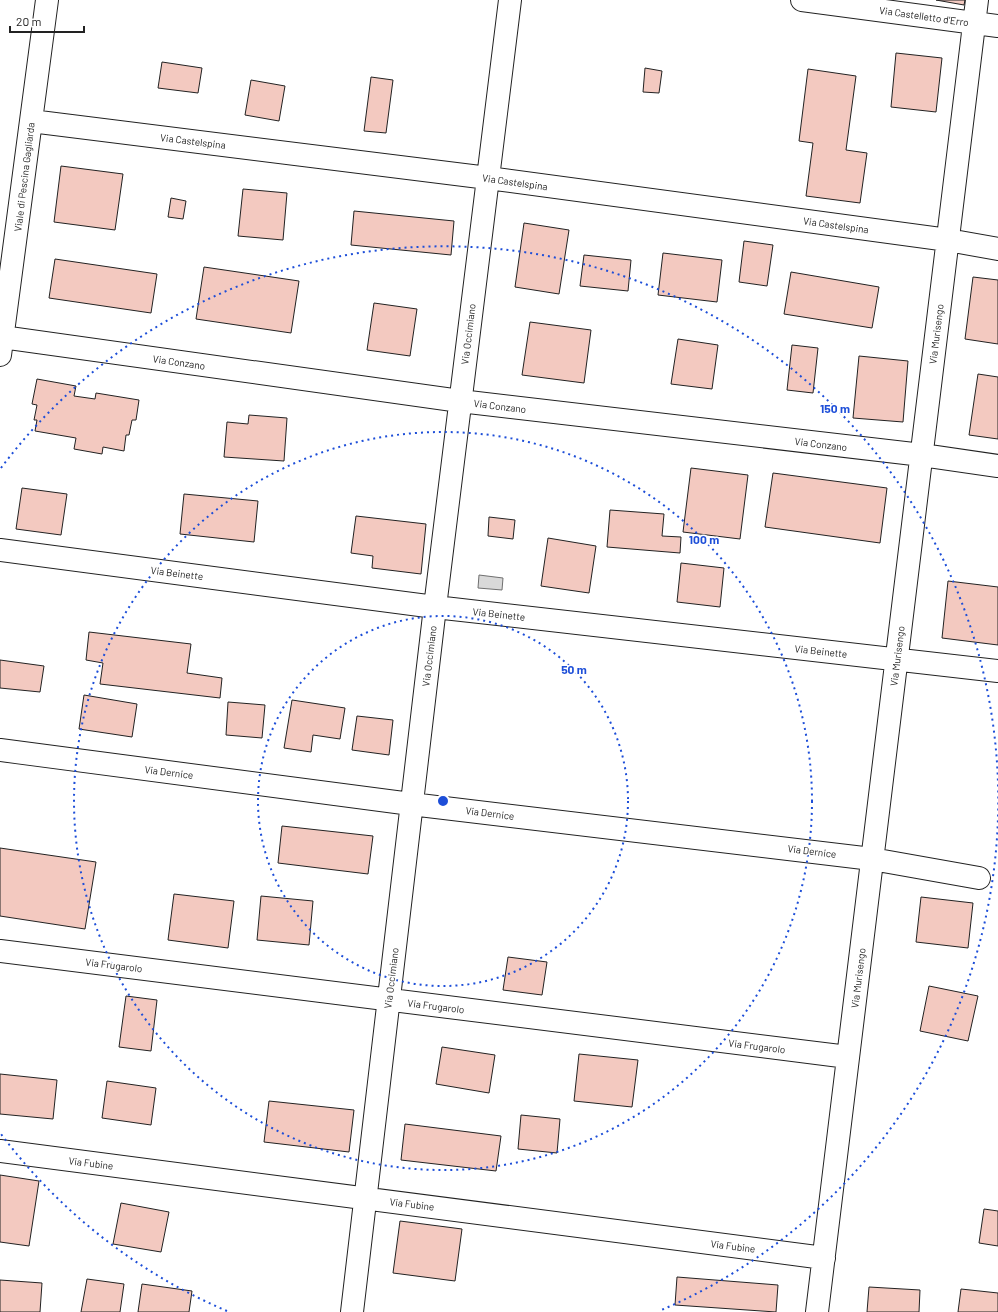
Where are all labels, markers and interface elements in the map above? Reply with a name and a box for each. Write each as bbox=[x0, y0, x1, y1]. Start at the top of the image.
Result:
street label: Via Castelletto d'Erro bbox=[878, 4, 970, 28]
scale bar bbox=[10, 8, 84, 34]
text: 20 m bbox=[16, 14, 42, 28]
street label: Viale di Pescina Gagliarda bbox=[11, 122, 37, 232]
street label: Via Castelspina bbox=[160, 131, 226, 151]
street label: Via Castelspina bbox=[482, 171, 548, 193]
street label: Via Castelspina bbox=[803, 214, 869, 236]
street label: Via Occimiano bbox=[458, 303, 478, 365]
street label: Via Murisengo bbox=[926, 303, 946, 365]
street label: Via Conzano bbox=[152, 352, 206, 372]
street label: Via Conzano bbox=[473, 397, 527, 415]
text: 150 m bbox=[820, 401, 850, 415]
street label: Via Conzano bbox=[794, 435, 848, 453]
text: 100 m bbox=[689, 532, 719, 546]
street label: Via Beinette bbox=[150, 564, 204, 582]
street label: Via Beinette bbox=[472, 605, 526, 623]
street label: Via Occimiano bbox=[419, 625, 439, 687]
street label: Via Murisengo bbox=[887, 625, 907, 687]
street label: Via Beinette bbox=[794, 642, 848, 660]
text: 50 m bbox=[561, 662, 587, 676]
street label: Via Dernice bbox=[144, 763, 194, 781]
centre of rings bbox=[436, 794, 450, 808]
street label: Via Dernice bbox=[465, 804, 515, 822]
street label: Via Dernice bbox=[787, 842, 837, 860]
street label: Via Occimiano bbox=[381, 947, 401, 1009]
street label: Via Murisengo bbox=[848, 947, 868, 1009]
street label: Via Frugarolo bbox=[85, 956, 143, 974]
street label: Via Frugarolo bbox=[407, 997, 465, 1015]
street label: Via Frugarolo bbox=[728, 1037, 786, 1055]
street label: Via Fubine bbox=[68, 1154, 114, 1172]
street label: Via Fubine bbox=[389, 1195, 435, 1213]
street label: Via Fubine bbox=[710, 1237, 756, 1255]

